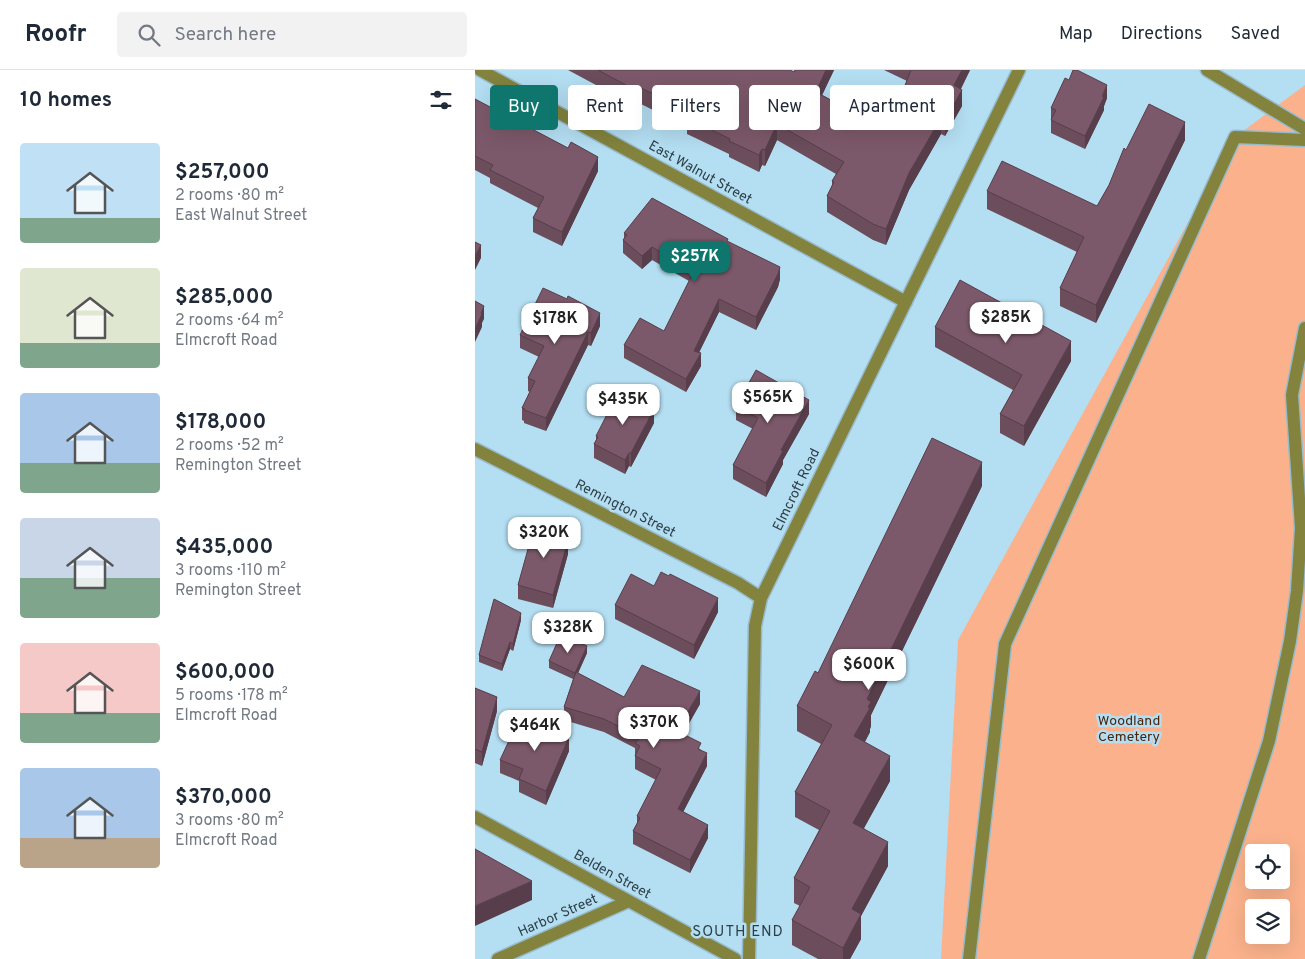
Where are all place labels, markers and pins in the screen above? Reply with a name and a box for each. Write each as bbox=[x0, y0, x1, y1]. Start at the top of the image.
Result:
pin: $257K bbox=[660, 240, 730, 283]
pin: $178K bbox=[520, 302, 590, 345]
pin: $285K bbox=[971, 302, 1041, 344]
pin: $565K bbox=[733, 382, 803, 424]
pin: $435K bbox=[588, 384, 658, 426]
pin: $320K bbox=[509, 516, 579, 559]
pin: $328K bbox=[533, 612, 603, 654]
pin: $600K bbox=[834, 648, 904, 691]
pin: $370K bbox=[619, 706, 689, 749]
pin: $464K bbox=[500, 710, 570, 752]

